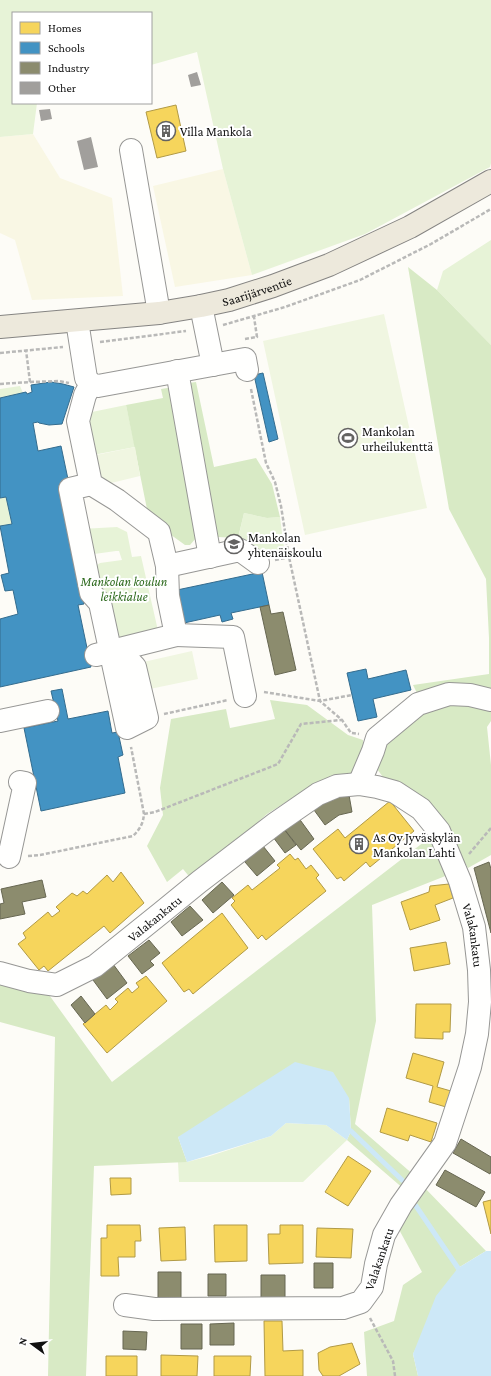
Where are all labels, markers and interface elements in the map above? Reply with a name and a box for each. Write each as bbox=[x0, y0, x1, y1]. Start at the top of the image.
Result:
legend bbox=[12, 12, 152, 104]
text: Homes bbox=[48, 21, 82, 35]
text: Schools bbox=[48, 41, 85, 55]
text: Industry bbox=[48, 61, 90, 75]
text: Other bbox=[48, 81, 77, 95]
building icon: Villa Mankola bbox=[155, 120, 177, 142]
place label: Villa Mankola bbox=[180, 124, 252, 139]
street label: Saarijärventie bbox=[221, 272, 294, 309]
place label: Mankolan urheilukenttä bbox=[362, 424, 433, 454]
sports icon: Mankolan urheilukenttä bbox=[337, 427, 359, 449]
place label: Mankolan yhtenäiskoulu bbox=[247, 530, 322, 560]
school or university icon: Mankolan yhtenäiskoulu bbox=[223, 533, 245, 555]
park label: Mankolan koulun leikkialue bbox=[80, 574, 168, 604]
place label: As Oy Jyväskylän Mankolan Lahti bbox=[373, 830, 460, 860]
building icon: As Oy Jyväskylän Mankolan Lahti bbox=[348, 833, 370, 855]
street label: Valakankatu bbox=[124, 892, 184, 944]
street label: Valakankatu bbox=[460, 901, 486, 968]
street label: Valakankatu bbox=[361, 1226, 397, 1292]
north arrow bbox=[12, 1324, 52, 1364]
text: N bbox=[16, 1336, 29, 1347]

